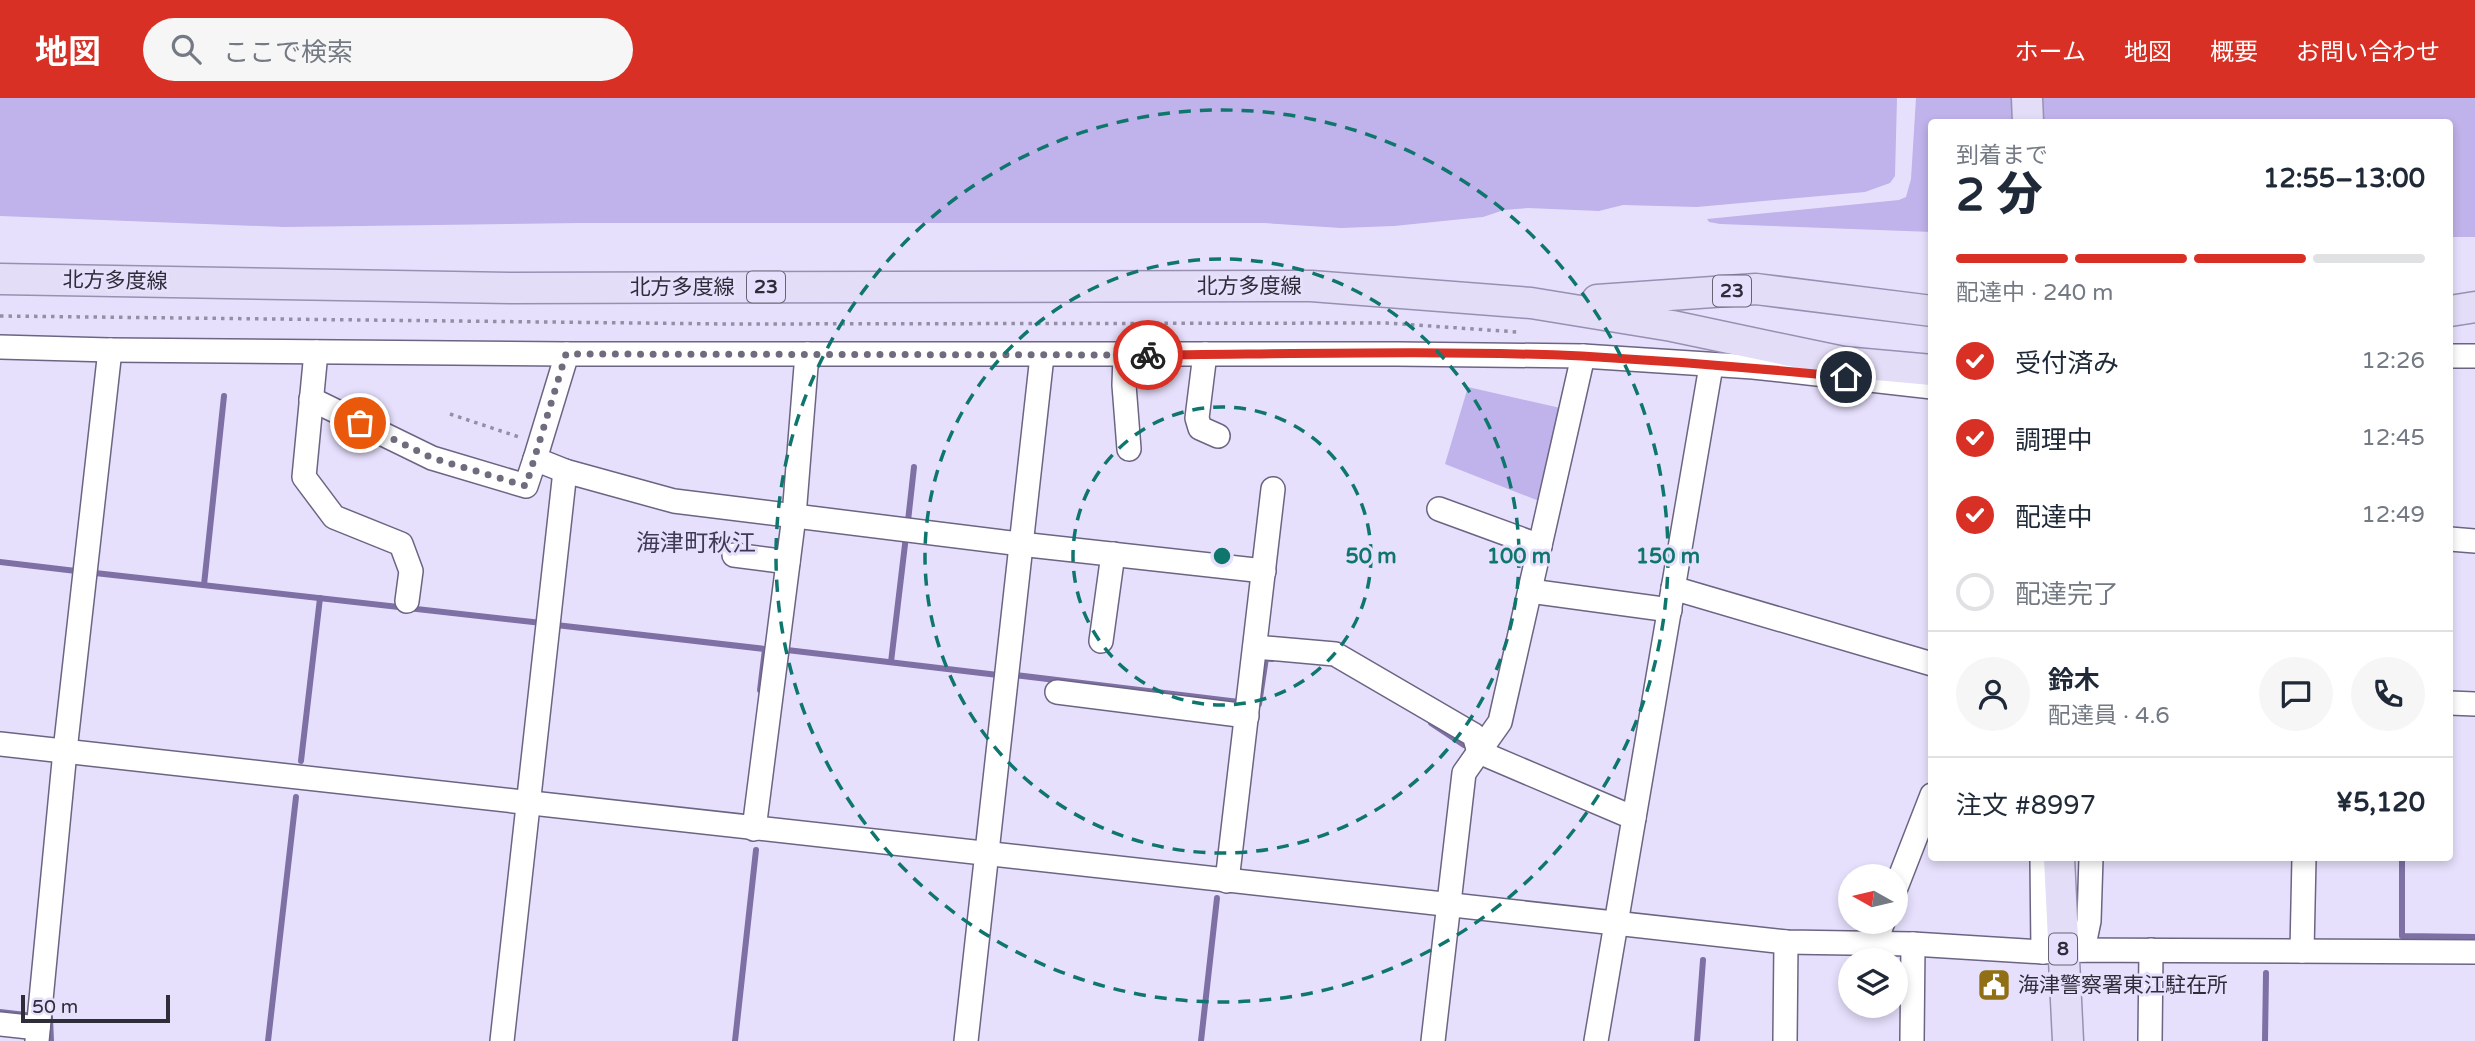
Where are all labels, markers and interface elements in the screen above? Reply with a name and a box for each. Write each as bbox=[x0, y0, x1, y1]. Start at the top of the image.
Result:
search box bbox=[143, 18, 633, 81]
icon: search bbox=[167, 30, 205, 68]
text: 地図 bbox=[35, 33, 101, 72]
text: ここで検索 bbox=[223, 37, 353, 68]
text: ホーム bbox=[2015, 38, 2086, 67]
text: 地図 bbox=[2124, 38, 2172, 67]
text: 概要 bbox=[2210, 38, 2258, 67]
text: お問い合わせ bbox=[2296, 38, 2440, 67]
text: 到着まで bbox=[1956, 142, 2048, 170]
text: 12:55–13:00 bbox=[2263, 163, 2425, 194]
text: 2 分 bbox=[1956, 168, 2043, 223]
street label: 北方多度線 bbox=[62, 268, 168, 294]
road number: 23 bbox=[747, 272, 785, 302]
street label: 北方多度線 bbox=[1197, 274, 1302, 299]
street label: 北方多度線 bbox=[630, 275, 735, 300]
road number: 23 bbox=[1713, 276, 1751, 307]
text: 配達中 · 240 m bbox=[1956, 279, 2113, 307]
courier bbox=[1113, 320, 1183, 390]
icon: bike bbox=[1129, 336, 1167, 374]
icon: check bbox=[1956, 342, 1994, 380]
pin bbox=[1816, 347, 1876, 407]
text: 12:26 bbox=[2361, 347, 2425, 375]
text: 受付済み bbox=[2015, 348, 2119, 379]
icon: home bbox=[1827, 358, 1865, 396]
pin bbox=[330, 393, 390, 453]
icon: bag bbox=[341, 404, 379, 442]
icon: check bbox=[1956, 419, 1994, 457]
text: 12:45 bbox=[2361, 424, 2425, 452]
text: 調理中 bbox=[2015, 425, 2093, 456]
icon: check bbox=[1956, 496, 1994, 534]
text: 12:49 bbox=[2361, 501, 2425, 529]
text: 配達中 bbox=[2015, 502, 2093, 533]
district label: 海津町秋江 bbox=[636, 529, 756, 558]
centre of rings bbox=[1210, 544, 1234, 568]
text: 50 m bbox=[1345, 544, 1397, 569]
text: 100 m bbox=[1487, 544, 1551, 569]
text: 150 m bbox=[1636, 544, 1700, 569]
text: 配達完了 bbox=[2015, 579, 2119, 610]
button: person bbox=[1956, 657, 2030, 731]
button: chat bbox=[2259, 657, 2333, 731]
button: phone bbox=[2351, 657, 2425, 731]
text: 鈴木 bbox=[2048, 665, 2100, 696]
text: 配達員 · 4.6 bbox=[2048, 702, 2170, 730]
text: ¥5,120 bbox=[2336, 787, 2425, 818]
text: 注文 #8997 bbox=[1956, 790, 2096, 821]
north arrow bbox=[1838, 864, 1908, 934]
map controls bbox=[1838, 864, 1908, 1018]
road number: 8 bbox=[2049, 934, 2077, 964]
button: layers bbox=[1838, 948, 1908, 1018]
public building icon: 海津警察署東江駐在所 bbox=[1975, 966, 2013, 1004]
place label: 海津警察署東江駐在所 bbox=[2018, 973, 2228, 998]
scale bar bbox=[21, 992, 170, 1024]
text: 50 m bbox=[32, 996, 78, 1018]

